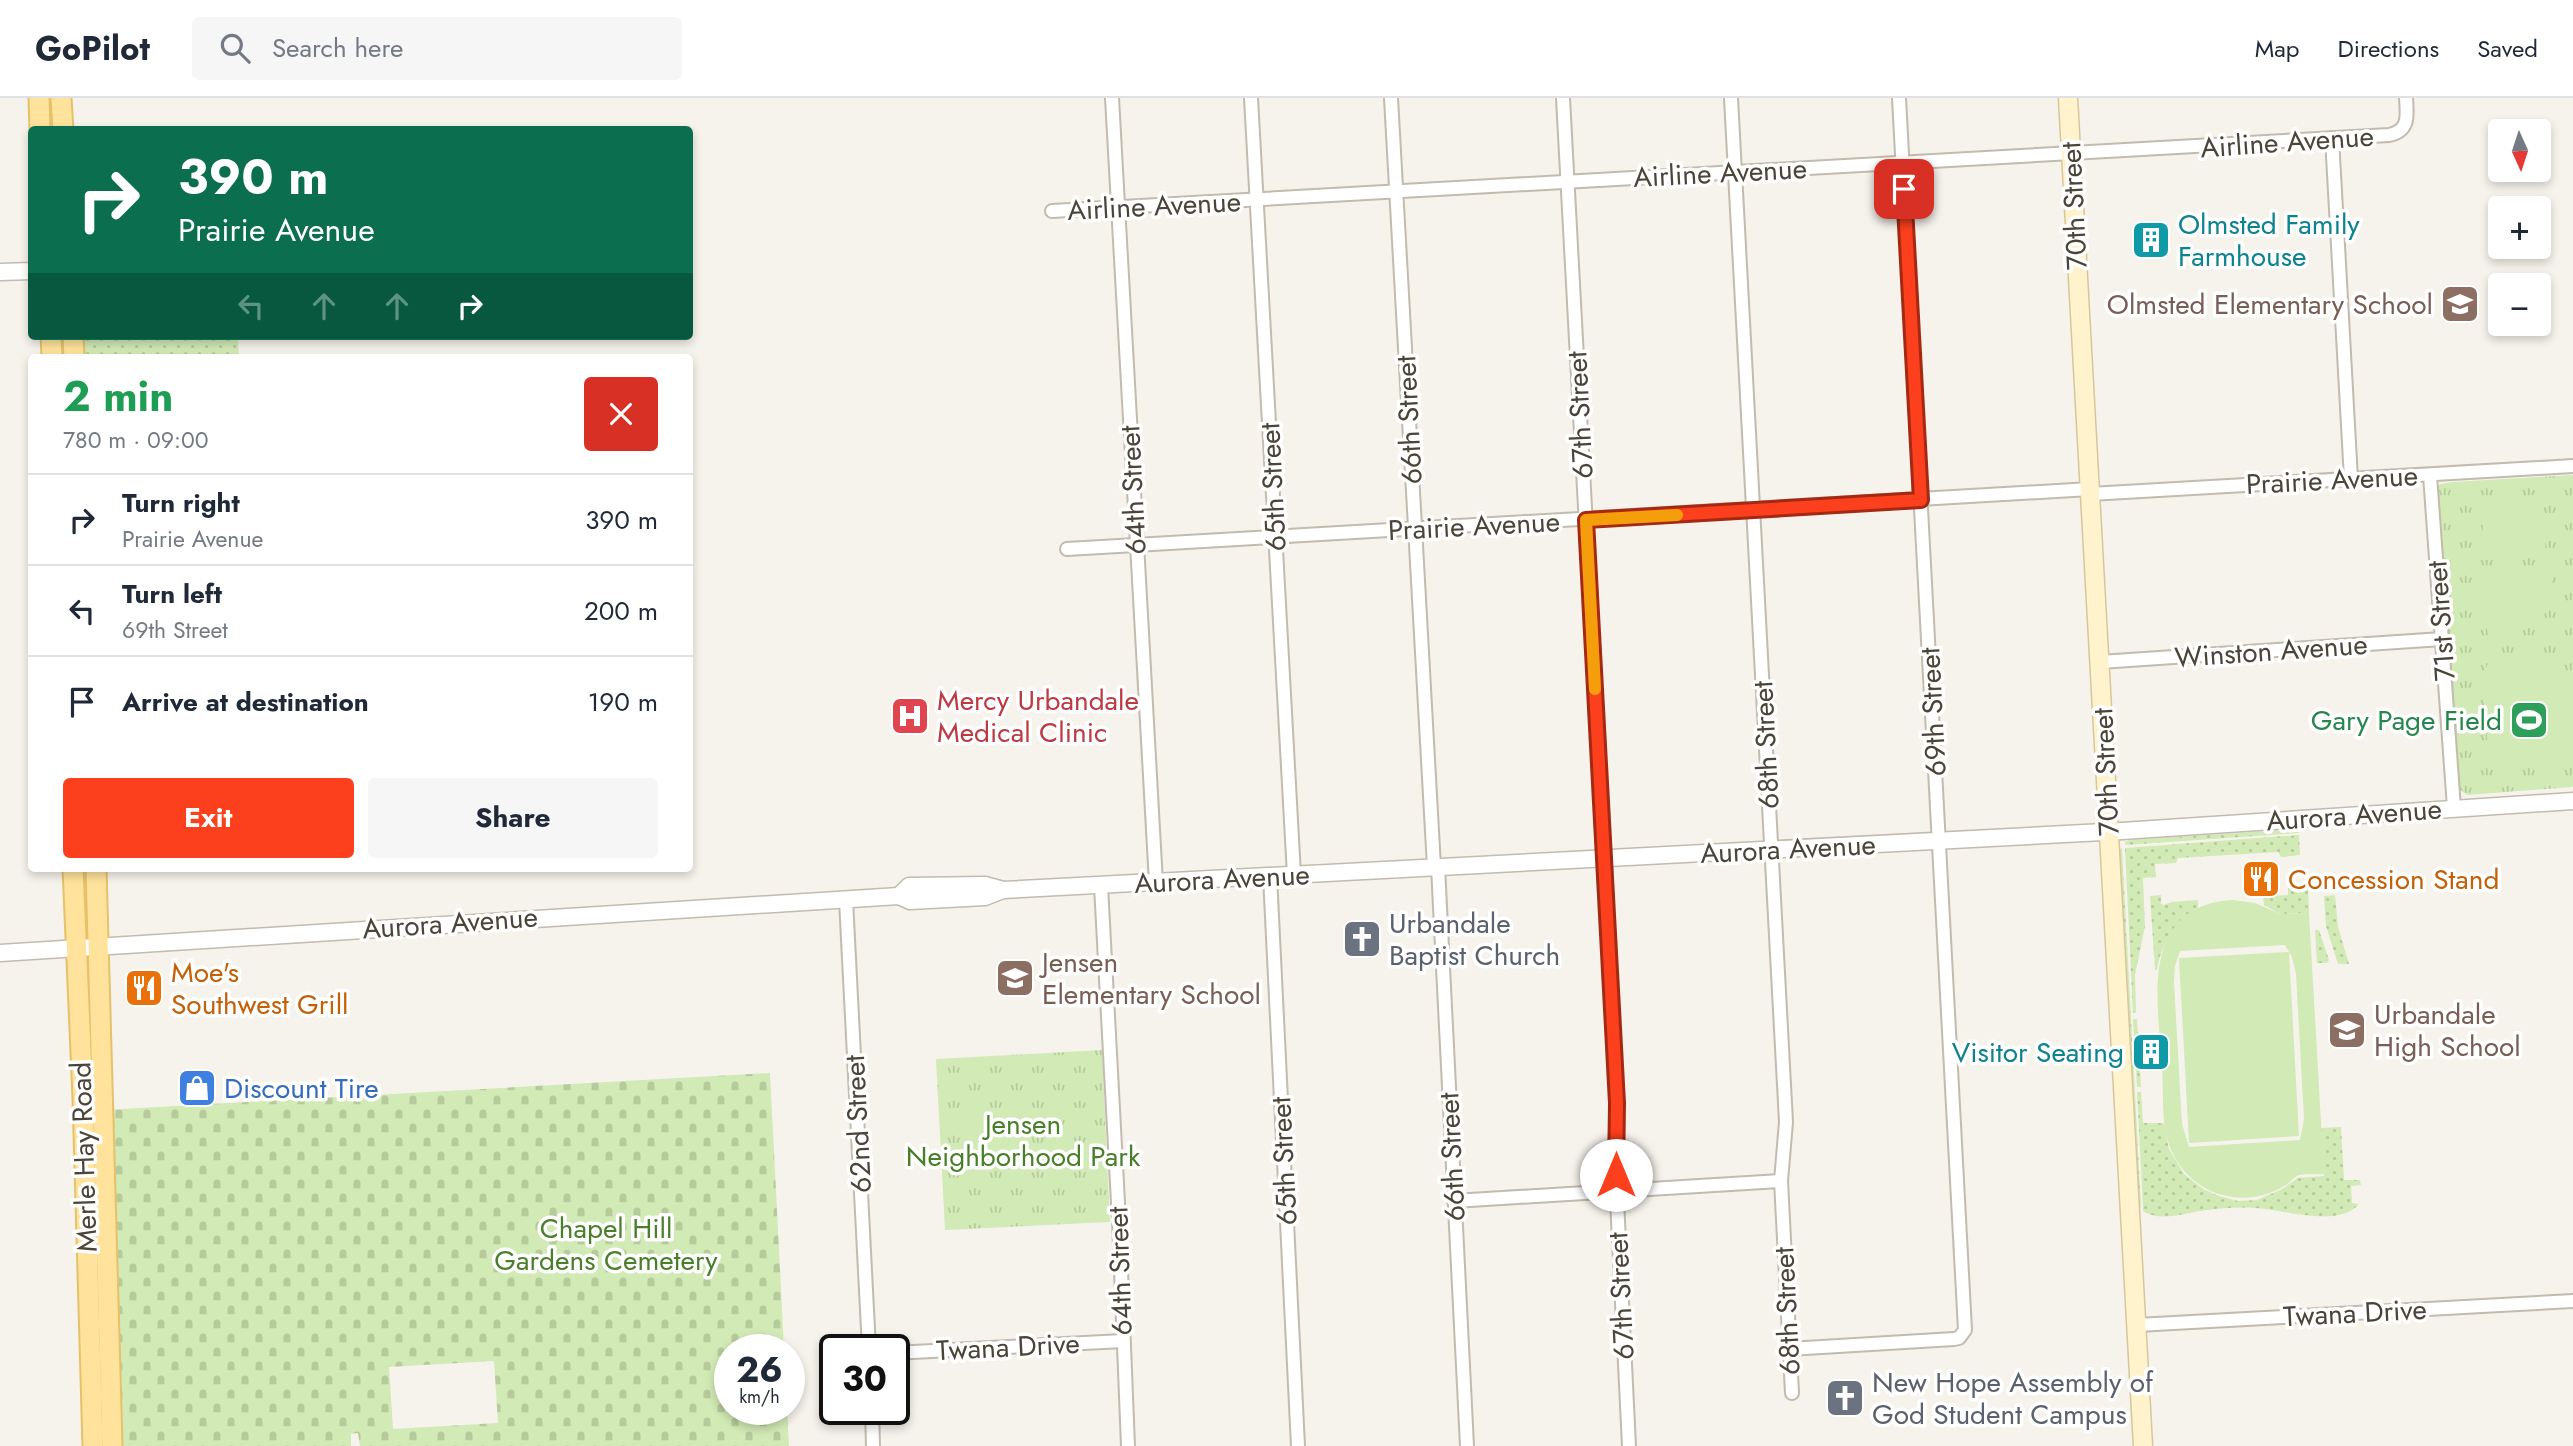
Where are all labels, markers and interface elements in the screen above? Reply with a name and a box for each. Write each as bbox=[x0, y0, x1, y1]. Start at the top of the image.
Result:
search box bbox=[192, 17, 682, 80]
text: GoPilot bbox=[35, 25, 150, 72]
icon: search bbox=[216, 29, 254, 67]
text: Search here bbox=[272, 29, 403, 67]
text: Map bbox=[2255, 31, 2300, 66]
text: Directions bbox=[2338, 31, 2439, 66]
text: Saved bbox=[2477, 31, 2538, 66]
street label: Airline Avenue bbox=[2199, 115, 2375, 169]
north arrow bbox=[2488, 119, 2552, 182]
map controls bbox=[2488, 119, 2551, 336]
street label: 70th Street bbox=[2050, 141, 2098, 271]
text: 390 m bbox=[178, 142, 329, 212]
street label: Airline Avenue bbox=[1632, 148, 1808, 198]
icon: right bbox=[63, 154, 154, 245]
pin bbox=[1874, 159, 1934, 219]
icon: arrive bbox=[1885, 170, 1923, 208]
street label: Airline Avenue bbox=[1066, 181, 1242, 231]
button: + bbox=[2488, 196, 2551, 259]
place label: Olmsted Family Farmhouse bbox=[2178, 204, 2360, 277]
text: Prairie Avenue bbox=[178, 207, 375, 253]
building icon: Olmsted Family Farmhouse bbox=[2130, 219, 2172, 261]
button: − bbox=[2488, 273, 2551, 336]
school or university icon: Olmsted Elementary School bbox=[2439, 283, 2481, 325]
place label: Olmsted Elementary School bbox=[2107, 284, 2433, 325]
icon: left bbox=[232, 287, 270, 325]
icon: ahead bbox=[305, 287, 343, 325]
icon: ahead bbox=[378, 287, 416, 325]
icon: right bbox=[451, 287, 489, 325]
street label: 67th Street bbox=[1556, 350, 1604, 480]
street label: 66th Street bbox=[1385, 354, 1433, 485]
text: 2 min bbox=[63, 366, 173, 427]
button: close bbox=[584, 377, 658, 451]
street label: 65th Street bbox=[1249, 421, 1297, 552]
text: 780 m · 09:00 bbox=[63, 423, 209, 457]
street label: 64th Street bbox=[1109, 424, 1157, 556]
street label: Prairie Avenue bbox=[2245, 455, 2419, 505]
text: Turn right bbox=[122, 484, 240, 522]
icon: right bbox=[63, 501, 101, 539]
text: 390 m bbox=[585, 501, 658, 539]
street label: Prairie Avenue bbox=[1387, 501, 1561, 551]
text: Prairie Avenue bbox=[122, 522, 263, 556]
street label: 71st Street bbox=[2416, 559, 2466, 683]
text: Turn left bbox=[122, 575, 222, 613]
icon: left bbox=[63, 592, 101, 630]
text: 200 m bbox=[584, 592, 658, 630]
text: 69th Street bbox=[122, 613, 228, 647]
street label: Winston Avenue bbox=[2173, 624, 2369, 678]
street label: 69th Street bbox=[1909, 646, 1957, 777]
place label: Mercy Urbandale Medical Clinic bbox=[937, 680, 1139, 753]
street label: 68th Street bbox=[1742, 680, 1790, 810]
icon: arrive bbox=[63, 683, 101, 721]
text: Arrive at destination bbox=[122, 683, 369, 721]
text: 190 m bbox=[588, 683, 658, 721]
hospital icon: Mercy Urbandale Medical Clinic bbox=[889, 695, 931, 737]
sports icon: Gary Page Field bbox=[2508, 699, 2550, 741]
place label: Gary Page Field bbox=[2311, 700, 2502, 741]
street label: 70th Street bbox=[2082, 707, 2130, 837]
button: Exit bbox=[63, 778, 354, 858]
button: Share bbox=[368, 778, 658, 858]
street label: Aurora Avenue bbox=[2265, 788, 2443, 842]
street label: Aurora Avenue bbox=[1699, 824, 1877, 874]
street label: Aurora Avenue bbox=[1133, 854, 1311, 904]
restaurant icon: Concession Stand bbox=[2240, 858, 2282, 900]
place label: Concession Stand bbox=[2288, 859, 2499, 900]
street label: Aurora Avenue bbox=[361, 896, 539, 950]
place label: Urbandale Baptist Church bbox=[1389, 903, 1560, 976]
church icon: Urbandale Baptist Church bbox=[1341, 918, 1383, 960]
place label: Jensen Elementary School bbox=[1038, 942, 1261, 1015]
place label: Moe's Southwest Grill bbox=[171, 952, 349, 1025]
school or university icon: Jensen Elementary School bbox=[994, 957, 1036, 999]
restaurant icon: Moe's Southwest Grill bbox=[123, 967, 165, 1009]
place label: Urbandale High School bbox=[2374, 994, 2521, 1067]
school or university icon: Urbandale High School bbox=[2326, 1009, 2368, 1051]
building icon: Visitor Seating bbox=[2130, 1031, 2172, 1073]
place label: Visitor Seating bbox=[1952, 1032, 2124, 1073]
street label: 62nd Street bbox=[834, 1054, 882, 1194]
street label: Merle Hay Road bbox=[60, 1061, 108, 1253]
shop icon: Discount Tire bbox=[176, 1067, 218, 1109]
place label: Discount Tire bbox=[224, 1068, 379, 1109]
street label: 66th Street bbox=[1428, 1091, 1476, 1222]
street label: 65th Street bbox=[1260, 1095, 1308, 1226]
park label: Jensen Neighborhood Park bbox=[906, 1104, 1141, 1177]
position arrow bbox=[1579, 1138, 1653, 1212]
street label: 64th Street bbox=[1097, 1206, 1143, 1336]
park label: Chapel Hill Gardens Cemetery bbox=[494, 1208, 718, 1281]
street label: 67th Street bbox=[1597, 1231, 1645, 1361]
street label: 68th Street bbox=[1763, 1246, 1811, 1376]
street label: Twana Drive bbox=[2282, 1289, 2428, 1337]
street label: Twana Drive bbox=[935, 1323, 1081, 1371]
speed limit sign: 30 bbox=[819, 1334, 910, 1425]
text: 26 bbox=[736, 1345, 783, 1395]
place label: New Hope Assembly of God Student Campus bbox=[1872, 1362, 2154, 1435]
church icon: New Hope Assembly of God Student Campus bbox=[1824, 1377, 1866, 1419]
text: km/h bbox=[739, 1384, 780, 1410]

